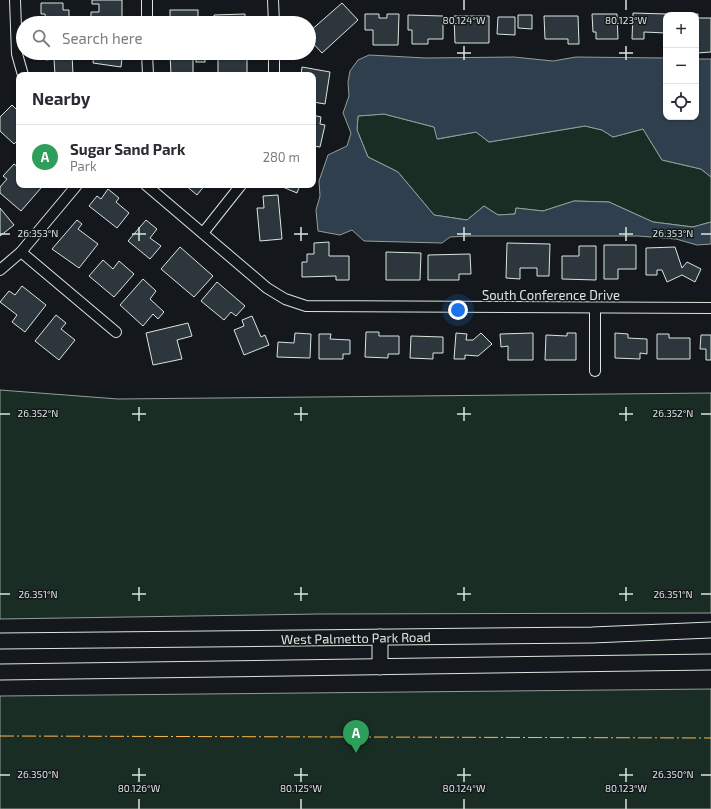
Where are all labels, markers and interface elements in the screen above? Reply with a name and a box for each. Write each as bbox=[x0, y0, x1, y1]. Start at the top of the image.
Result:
map controls bbox=[663, 12, 699, 120]
button: + bbox=[663, 12, 699, 48]
text: 80.124°W bbox=[443, 14, 486, 26]
text: 80.123°W bbox=[605, 14, 648, 26]
search box bbox=[16, 16, 316, 60]
icon: search bbox=[30, 27, 52, 49]
text: Search here bbox=[62, 29, 143, 47]
button: − bbox=[663, 48, 699, 84]
button: locate bbox=[663, 84, 699, 120]
text: Nearby bbox=[32, 88, 90, 108]
text: Sugar Sand Park bbox=[70, 140, 185, 158]
text: A bbox=[41, 149, 49, 165]
text: 280 m bbox=[263, 149, 300, 165]
text: Park bbox=[70, 158, 97, 174]
text: 26.353°N bbox=[18, 227, 58, 239]
text: 26.353°N bbox=[653, 227, 693, 239]
street label: South Conference Drive bbox=[482, 287, 620, 303]
your location bbox=[448, 300, 468, 320]
text: 26.352°N bbox=[18, 407, 58, 419]
text: 26.352°N bbox=[653, 407, 693, 419]
text: 26.351°N bbox=[18, 588, 58, 600]
text: 26.351°N bbox=[653, 588, 693, 600]
street label: West Palmetto Park Road bbox=[281, 629, 431, 647]
pin: A bbox=[343, 720, 369, 753]
text: 26.350°N bbox=[17, 768, 59, 780]
text: 26.350°N bbox=[652, 768, 694, 780]
text: 80.126°W bbox=[118, 782, 161, 794]
text: 80.125°W bbox=[280, 782, 323, 794]
text: 80.124°W bbox=[443, 782, 486, 794]
text: 80.123°W bbox=[605, 782, 648, 794]

